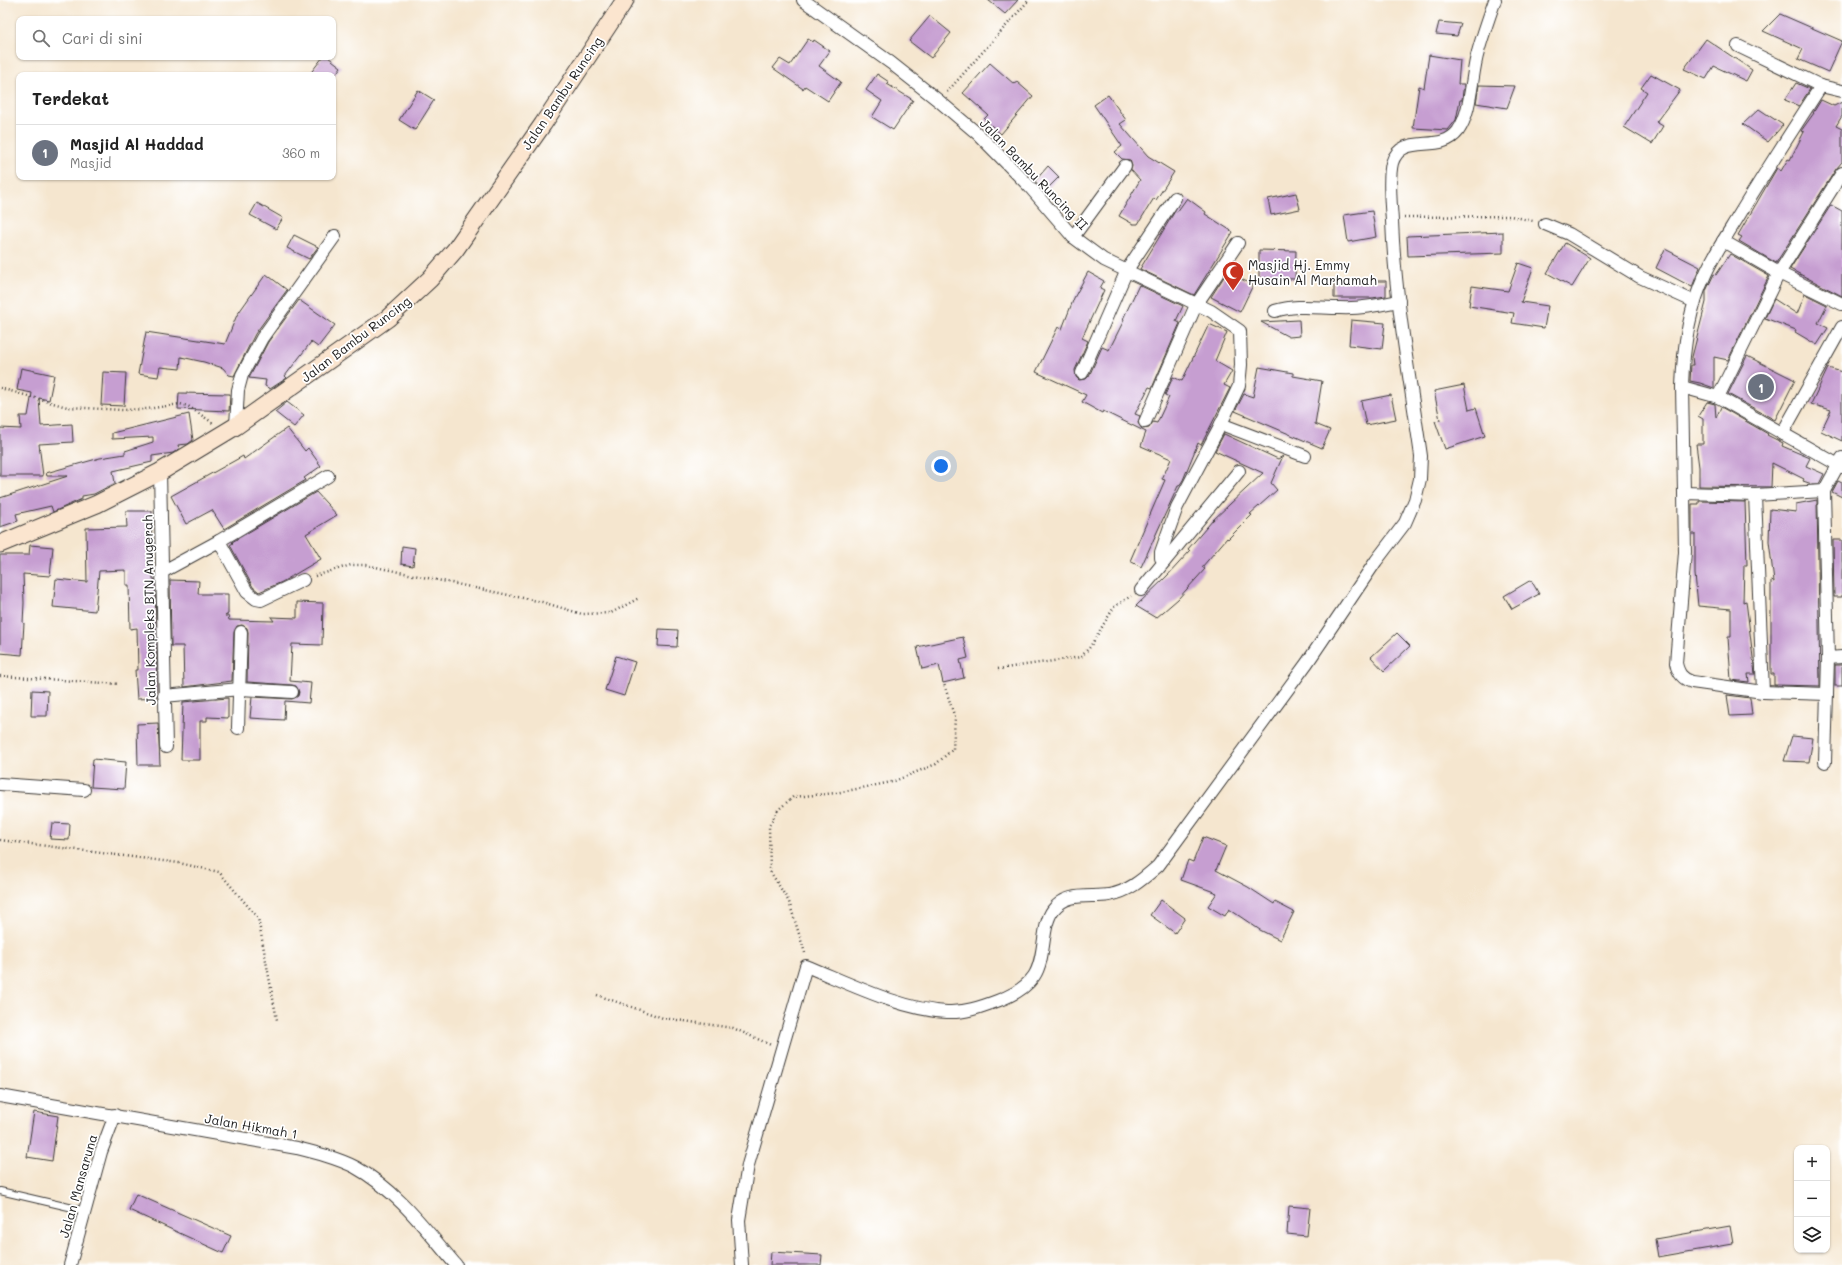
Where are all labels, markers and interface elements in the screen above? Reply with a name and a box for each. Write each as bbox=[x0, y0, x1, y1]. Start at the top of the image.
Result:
search box bbox=[16, 16, 336, 60]
icon: search bbox=[30, 27, 52, 49]
text: Cari di sini bbox=[62, 28, 143, 48]
street label: Jalan Bambu Runcing bbox=[517, 33, 606, 153]
text: Terdekat bbox=[32, 87, 109, 109]
street label: Jalan Bambu Runcing II bbox=[977, 114, 1092, 233]
text: Masjid Al Haddad bbox=[70, 134, 203, 154]
text: 1 bbox=[42, 144, 48, 161]
text: 360 m bbox=[282, 144, 320, 161]
text: Masjid bbox=[70, 154, 111, 171]
place label: Masjid Hj. Emmy Husain Al Marhamah bbox=[1248, 256, 1377, 288]
mosque icon: Masjid Hj. Emmy Husain Al Marhamah bbox=[1220, 259, 1246, 292]
street label: Jalan Bambu Runcing bbox=[297, 292, 414, 385]
pin: 1 bbox=[1748, 372, 1774, 402]
your location bbox=[931, 456, 951, 476]
street label: Jalan Kompleks BTN Anugerah bbox=[138, 515, 159, 705]
street label: Jalan Hikmah 1 bbox=[203, 1109, 299, 1142]
street label: Jalan Mansaruna bbox=[55, 1132, 100, 1240]
map controls bbox=[1794, 1145, 1830, 1253]
button: + bbox=[1794, 1145, 1830, 1181]
button: − bbox=[1794, 1181, 1830, 1217]
button: layers bbox=[1794, 1217, 1830, 1253]

